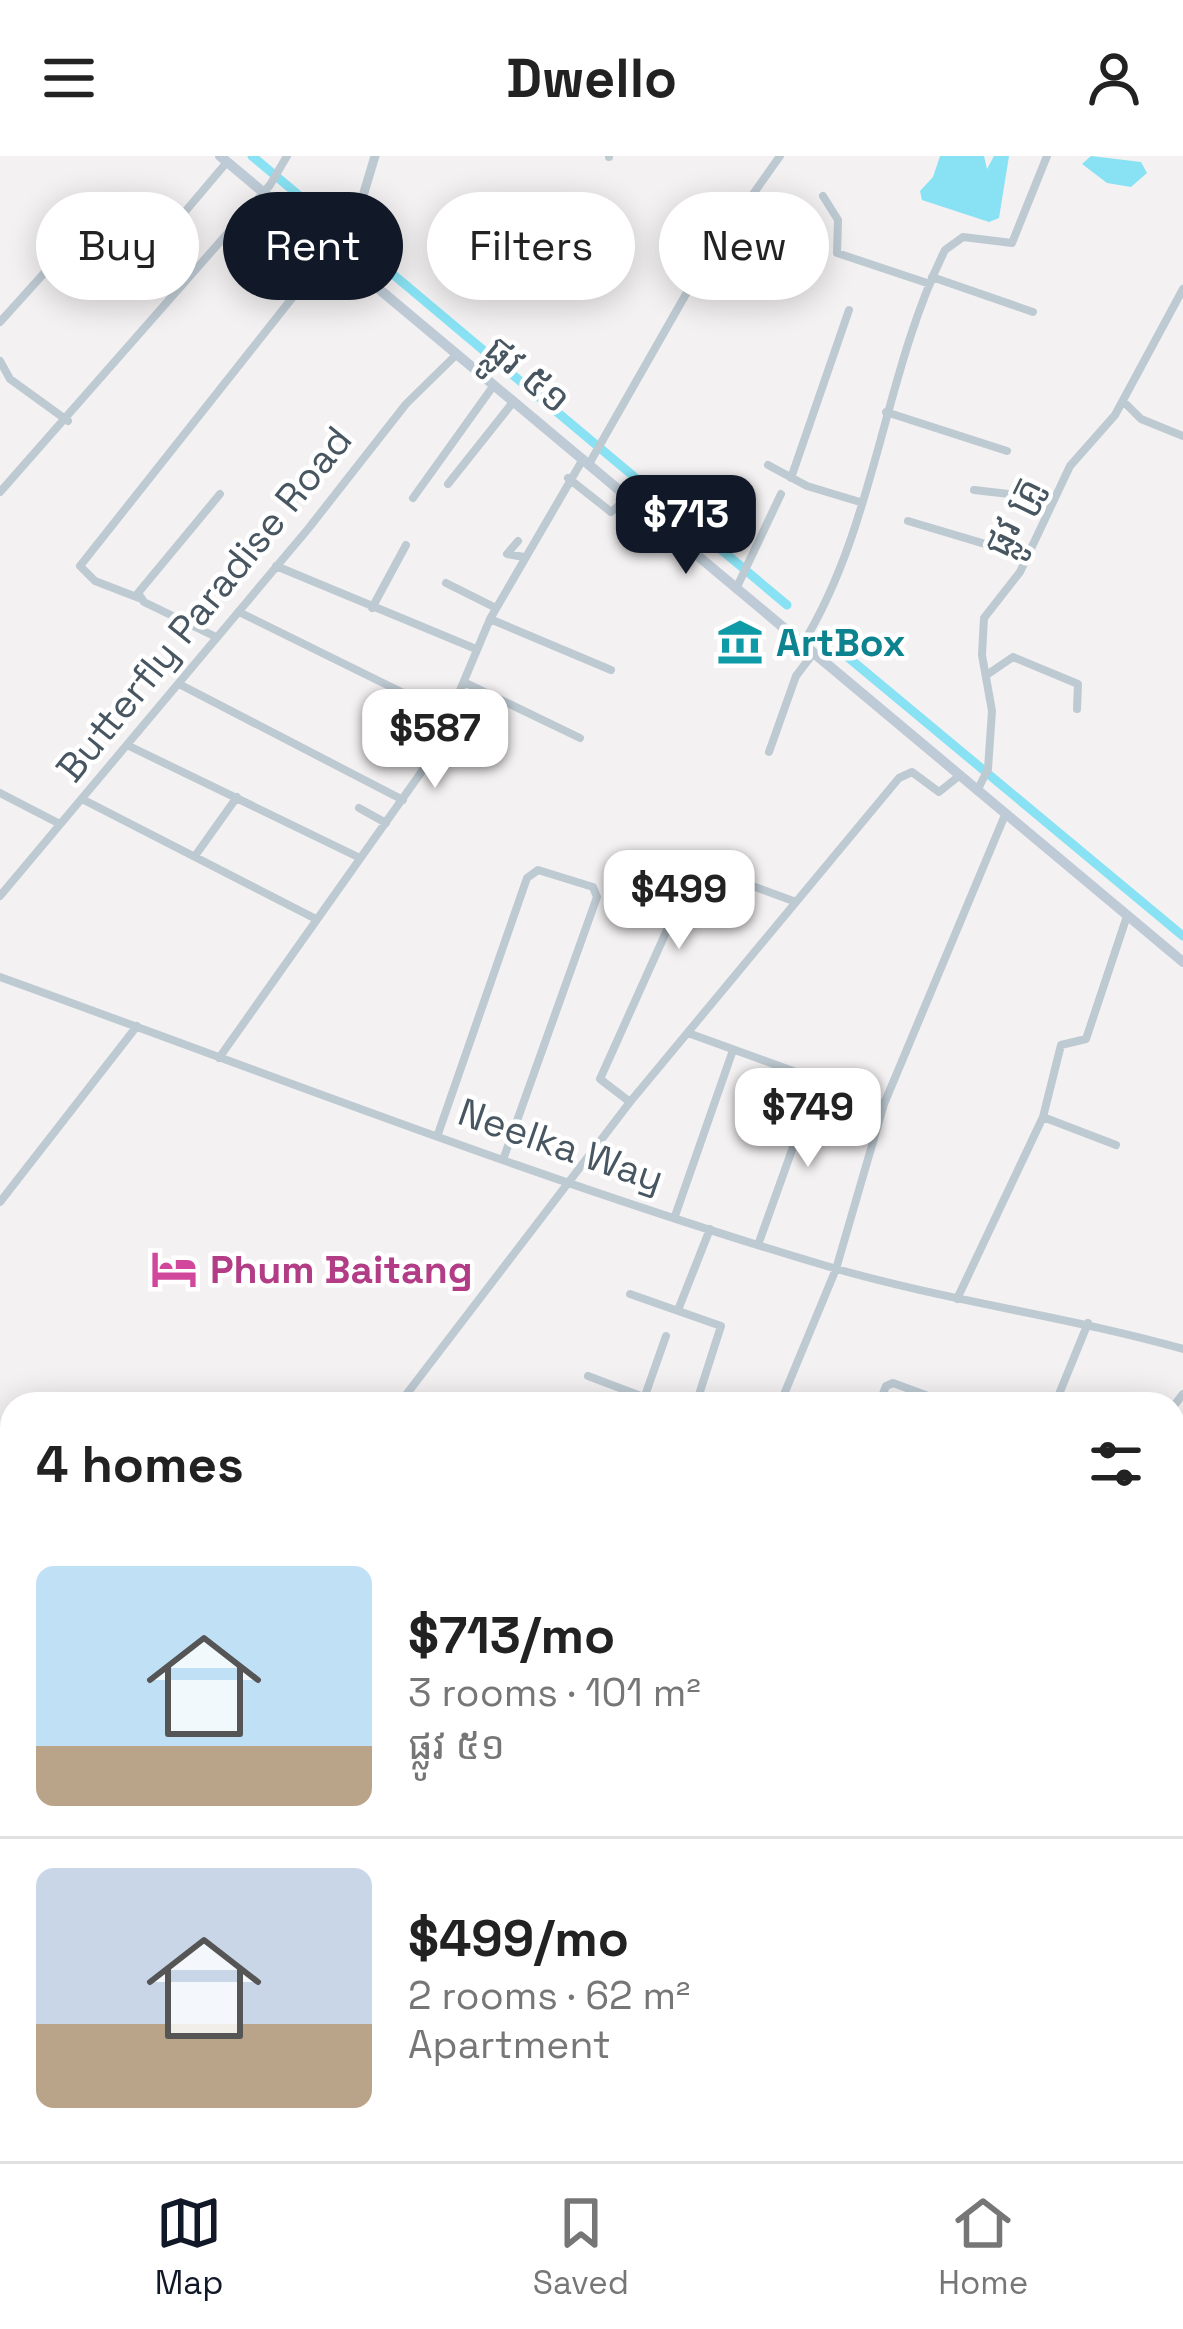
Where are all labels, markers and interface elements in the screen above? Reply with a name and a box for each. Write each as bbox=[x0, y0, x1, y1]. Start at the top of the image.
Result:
text: Dwello bbox=[506, 44, 677, 113]
icon: menu bbox=[36, 45, 102, 111]
icon: person bbox=[1081, 45, 1147, 111]
chip: Buy bbox=[36, 192, 199, 300]
chip: Rent bbox=[223, 192, 403, 300]
chip: Filters bbox=[427, 192, 635, 300]
chip: New bbox=[659, 192, 829, 300]
street label: ផ្លូវ ៥១ bbox=[468, 324, 581, 432]
street label: Butterfly Paradise Road bbox=[46, 416, 362, 792]
street label: ផ្លូវ គ្រូ bbox=[972, 468, 1062, 569]
pin: $713 bbox=[615, 475, 757, 577]
text: $713 bbox=[643, 489, 729, 538]
museum icon: ArtBox bbox=[715, 617, 765, 667]
place label: ArtBox bbox=[776, 618, 906, 667]
pin: $587 bbox=[364, 689, 506, 791]
text: $587 bbox=[389, 703, 481, 752]
pin: $499 bbox=[608, 850, 750, 952]
text: $499 bbox=[631, 864, 727, 913]
pin: $749 bbox=[737, 1068, 879, 1170]
text: $749 bbox=[762, 1082, 854, 1131]
street label: Neelka Way bbox=[452, 1087, 670, 1203]
hotel icon: Phum Baitang bbox=[149, 1244, 199, 1294]
place label: Phum Baitang bbox=[210, 1245, 473, 1294]
icon: filters bbox=[1083, 1431, 1149, 1497]
text: 4 homes bbox=[36, 1432, 244, 1497]
text: $713/mo bbox=[408, 1603, 615, 1668]
icon: home bbox=[132, 1614, 276, 1758]
text: 3 rooms · 101 m² bbox=[408, 1668, 701, 1717]
text: ផ្លូវ ៥១ bbox=[408, 1721, 505, 1770]
text: $499/mo bbox=[408, 1906, 629, 1971]
icon: home bbox=[132, 1916, 276, 2060]
text: 2 rooms · 62 m² bbox=[408, 1971, 690, 2020]
text: Apartment bbox=[408, 2020, 611, 2069]
tab: Map bbox=[155, 2190, 223, 2304]
tab: Saved bbox=[533, 2190, 629, 2304]
tab: Home bbox=[938, 2190, 1028, 2304]

